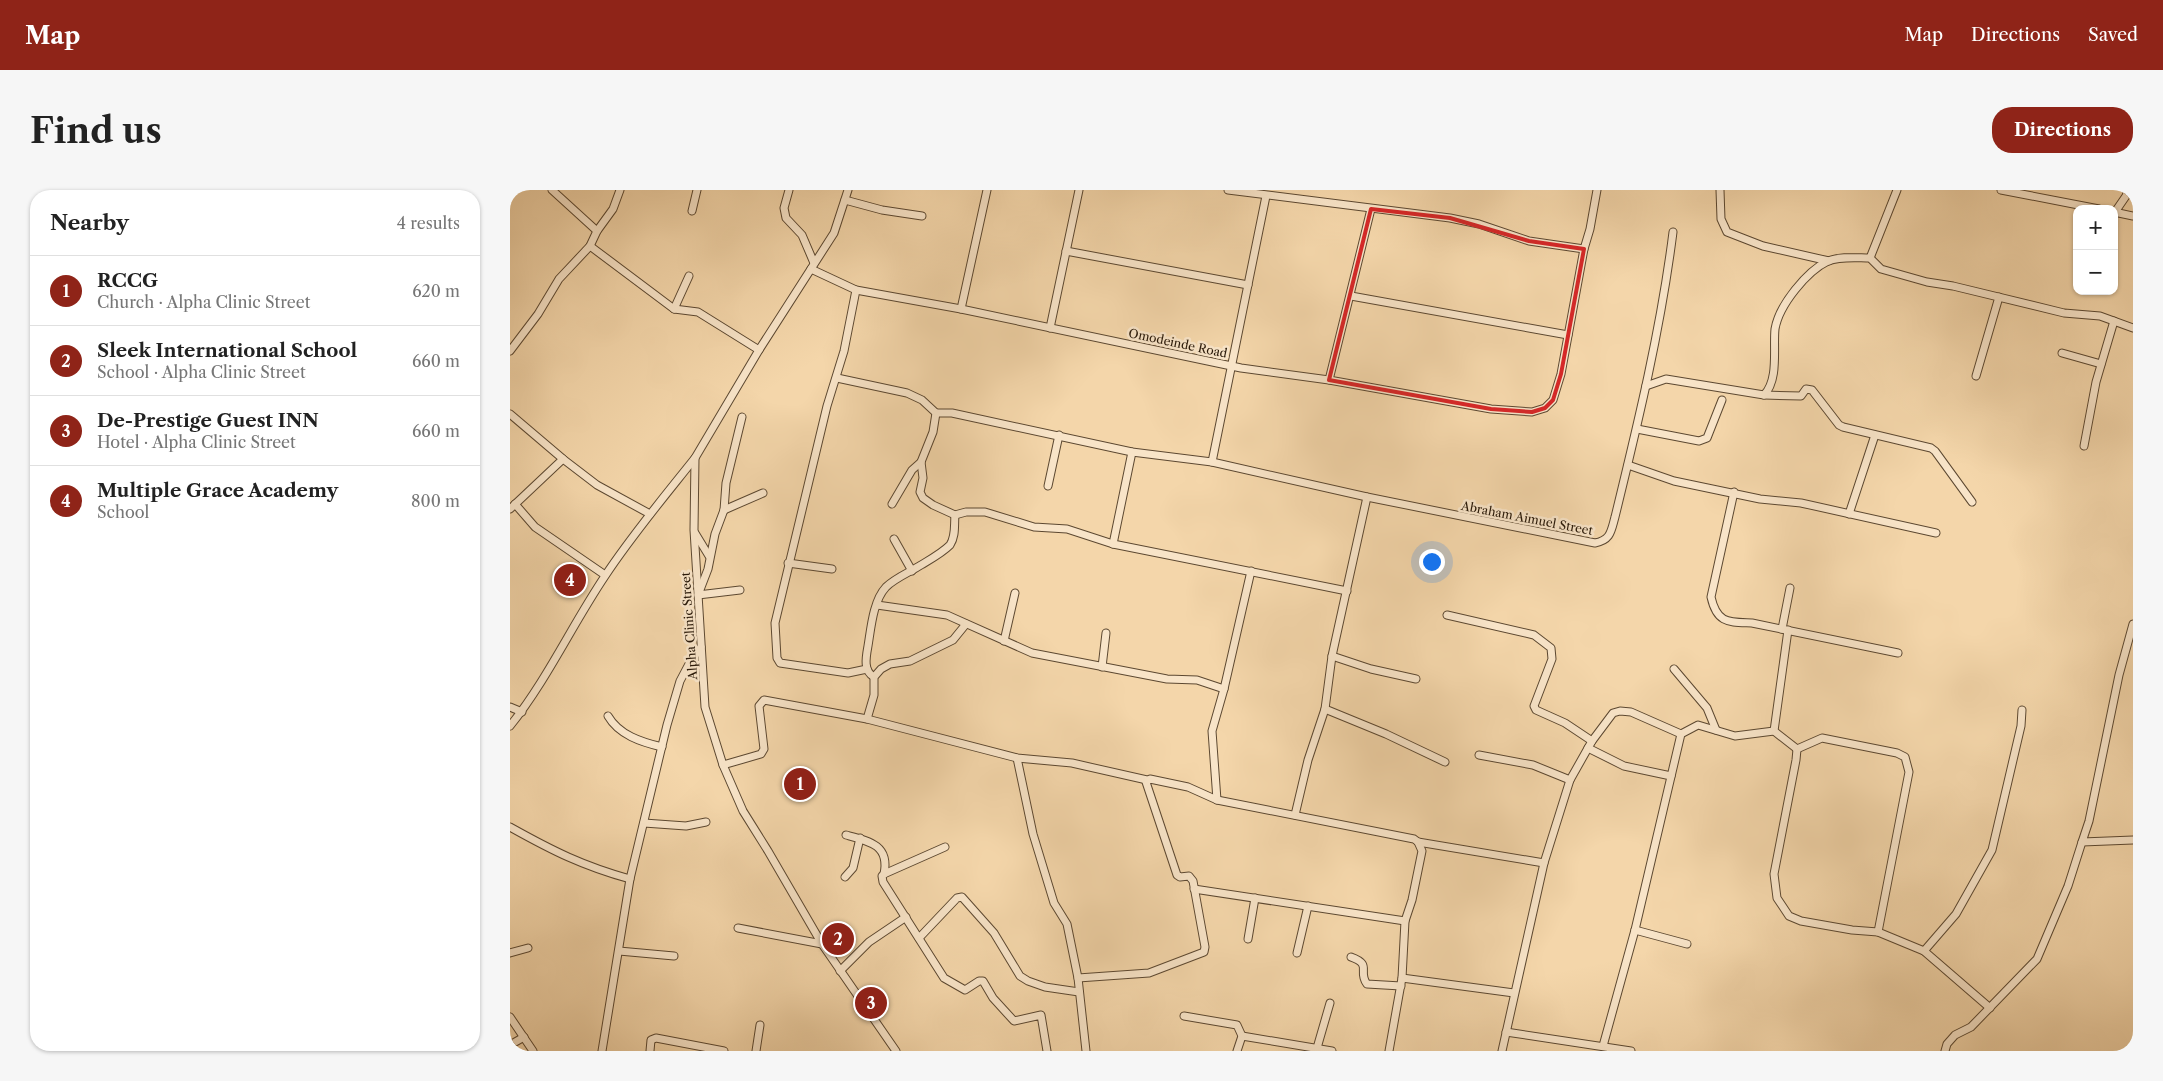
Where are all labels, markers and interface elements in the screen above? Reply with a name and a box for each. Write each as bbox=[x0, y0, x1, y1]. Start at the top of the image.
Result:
text: Map bbox=[25, 21, 80, 50]
text: Map bbox=[1904, 24, 1943, 46]
text: Directions bbox=[1971, 24, 2060, 46]
text: Saved bbox=[2088, 24, 2138, 46]
button: Directions bbox=[1992, 107, 2133, 153]
text: Find us bbox=[30, 109, 162, 152]
map controls bbox=[2073, 205, 2118, 295]
button: + bbox=[2073, 205, 2118, 250]
text: Nearby bbox=[50, 210, 129, 235]
text: 4 results bbox=[397, 213, 460, 233]
button: − bbox=[2073, 250, 2118, 295]
text: RCCG bbox=[97, 269, 158, 292]
text: 1 bbox=[62, 281, 70, 301]
text: 620 m bbox=[412, 281, 460, 301]
text: Church · Alpha Clinic Street bbox=[97, 292, 310, 312]
street label: Omodeinde Road bbox=[1127, 325, 1229, 361]
text: Sleek International School bbox=[97, 339, 357, 362]
text: 2 bbox=[61, 351, 71, 371]
text: 660 m bbox=[412, 351, 460, 371]
text: School · Alpha Clinic Street bbox=[97, 362, 306, 382]
text: De-Prestige Guest INN bbox=[97, 409, 319, 432]
text: 3 bbox=[61, 421, 71, 441]
text: 660 m bbox=[412, 421, 460, 441]
text: Hotel · Alpha Clinic Street bbox=[97, 432, 296, 452]
text: Multiple Grace Academy bbox=[97, 479, 338, 502]
text: 4 bbox=[61, 491, 71, 511]
text: 800 m bbox=[411, 491, 460, 511]
street label: Abraham Aimuel Street bbox=[1459, 498, 1595, 538]
text: School bbox=[97, 502, 149, 522]
your location bbox=[1419, 549, 1445, 575]
pin: 4 bbox=[554, 561, 586, 599]
street label: Alpha Clinic Street bbox=[678, 571, 700, 681]
pin: 1 bbox=[784, 765, 816, 803]
pin: 2 bbox=[822, 920, 854, 958]
pin: 3 bbox=[855, 984, 887, 1022]

